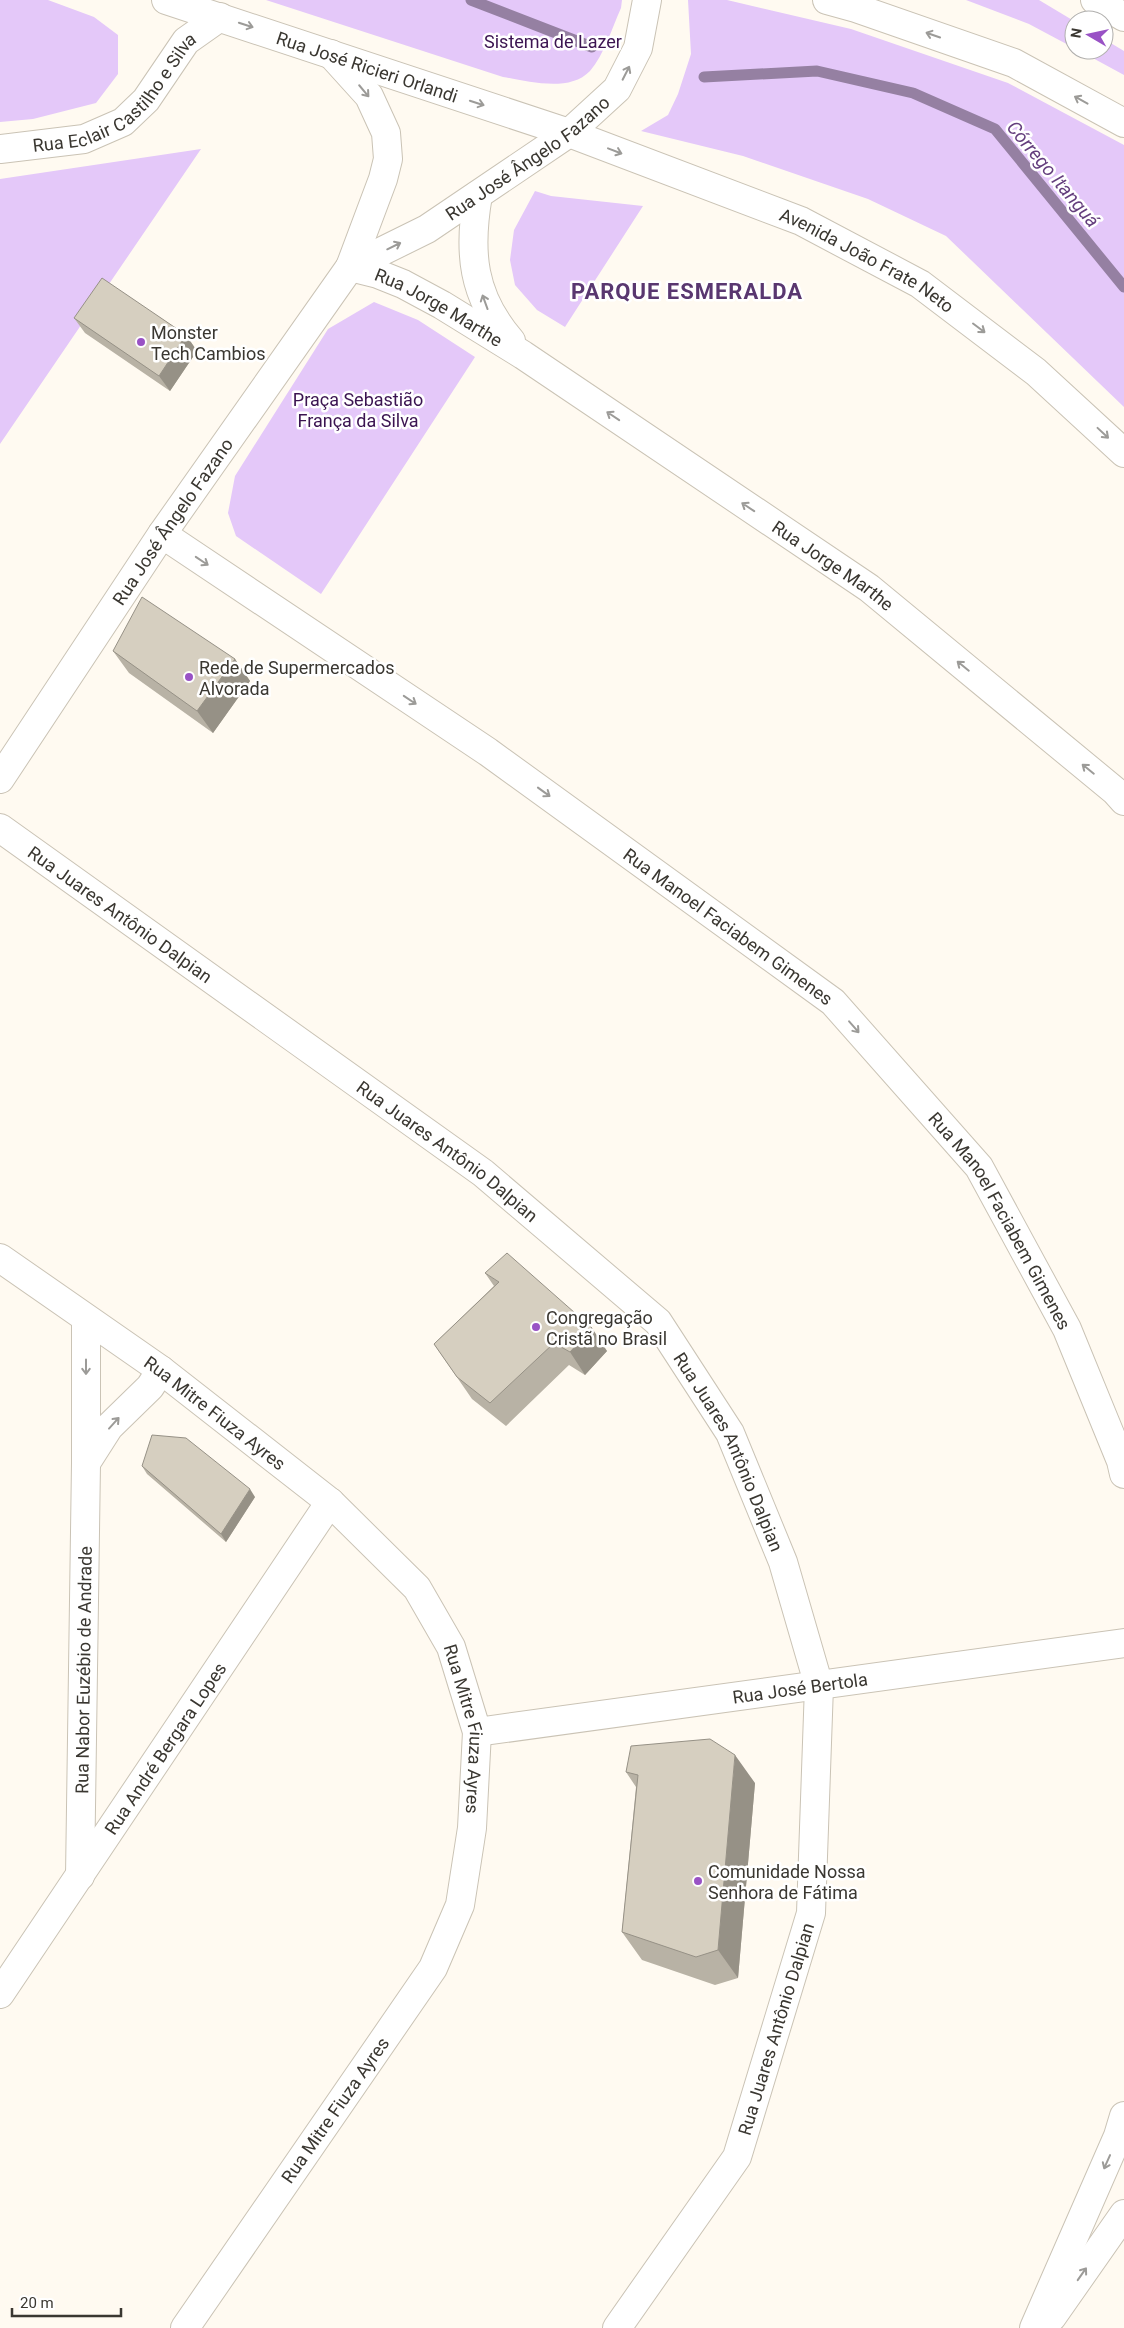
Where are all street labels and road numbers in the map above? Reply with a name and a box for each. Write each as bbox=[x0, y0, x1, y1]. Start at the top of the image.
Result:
street label: Rua Eclair Castilho e Silva bbox=[32, 27, 199, 156]
street label: Rua José Ricieri Orlandi bbox=[274, 27, 461, 106]
street label: Rua José Ângelo Fazano bbox=[441, 91, 613, 224]
street label: Avenida João Frate Neto bbox=[777, 203, 958, 317]
street label: Rua Jorge Marthe bbox=[372, 263, 507, 350]
street label: Rua José Ângelo Fazano bbox=[108, 434, 237, 609]
street label: Rua Jorge Marthe bbox=[769, 516, 898, 615]
street label: Rua Juares Antônio Dalpian bbox=[24, 841, 217, 987]
street label: Rua Manoel Faciabem Gimenes bbox=[620, 843, 837, 1009]
street label: Rua Juares Antônio Dalpian bbox=[353, 1076, 542, 1226]
street label: Rua Manoel Faciabem Gimenes bbox=[925, 1107, 1076, 1333]
street label: Rua Juares Antônio Dalpian bbox=[670, 1348, 788, 1554]
street label: Rua Mitre Fiuza Ayres bbox=[140, 1351, 290, 1474]
street label: Rua Nabor Euzébio de Andrade bbox=[71, 1546, 95, 1794]
street label: Rua Mitre Fiuza Ayres bbox=[440, 1641, 488, 1814]
street label: Rua André Bergara Lopes bbox=[100, 1658, 230, 1838]
street label: Rua José Bertola bbox=[731, 1668, 869, 1707]
street label: Rua Juares Antônio Dalpian bbox=[734, 1920, 818, 2138]
street label: Rua Mitre Fiuza Ayres bbox=[277, 2033, 393, 2187]

